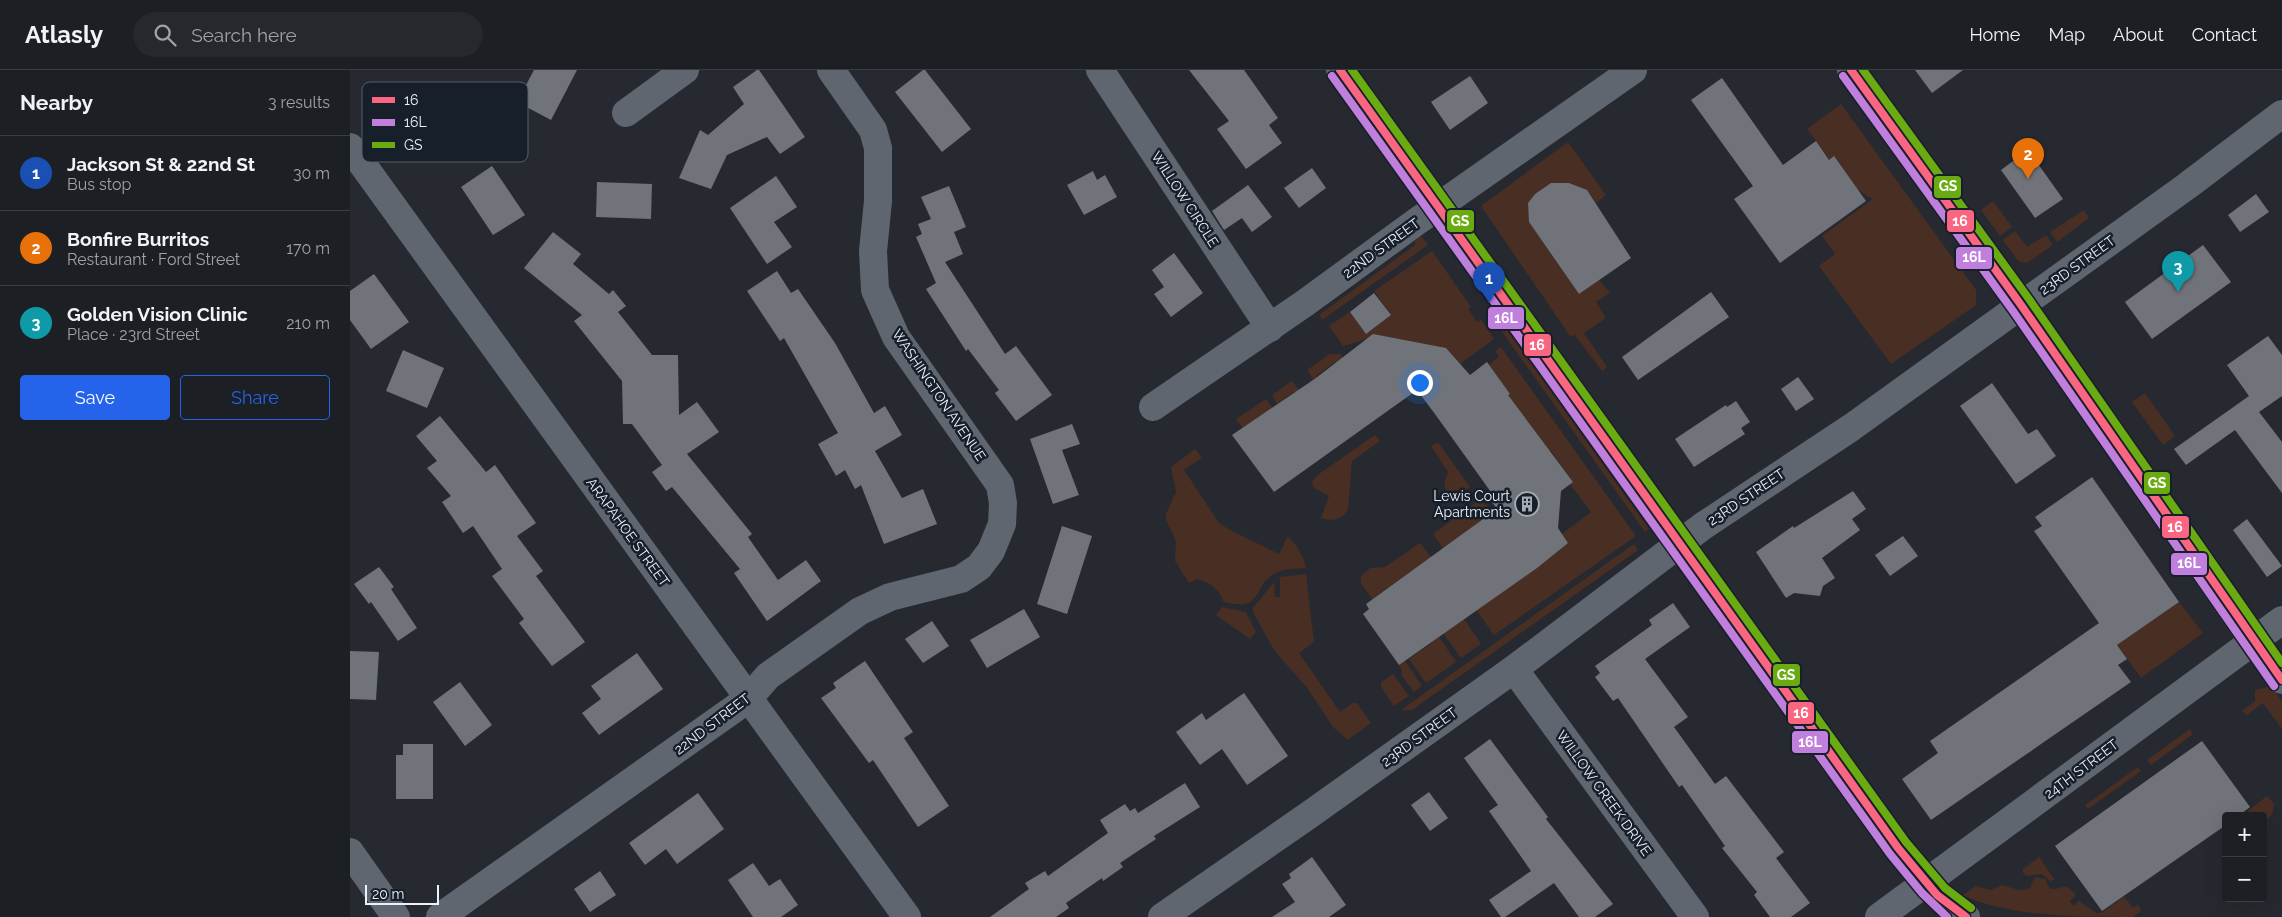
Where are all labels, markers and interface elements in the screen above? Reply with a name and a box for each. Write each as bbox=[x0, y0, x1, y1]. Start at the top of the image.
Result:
search box bbox=[133, 12, 483, 57]
text: Atlasly bbox=[25, 20, 103, 49]
icon: search bbox=[151, 21, 179, 49]
text: Search here bbox=[191, 24, 297, 46]
text: Home bbox=[1969, 24, 2020, 45]
text: Map bbox=[2048, 24, 2085, 45]
text: About bbox=[2113, 24, 2164, 45]
text: Contact bbox=[2192, 24, 2257, 45]
legend bbox=[362, 82, 528, 162]
text: Nearby bbox=[20, 90, 93, 115]
text: 16 bbox=[404, 92, 418, 108]
text: 3 results bbox=[268, 93, 330, 112]
text: 16L bbox=[404, 114, 427, 130]
text: GS bbox=[404, 137, 423, 153]
pin: 2 bbox=[2012, 138, 2044, 179]
street label: WILLOW CIRCLE bbox=[1148, 148, 1222, 250]
text: Jackson St & 22nd St bbox=[67, 153, 255, 175]
text: 1 bbox=[32, 164, 40, 183]
text: 30 m bbox=[293, 164, 330, 183]
text: Bus stop bbox=[67, 175, 131, 194]
line badge: GS bbox=[1933, 175, 1962, 199]
text: GS bbox=[1939, 178, 1958, 194]
line badge: GS bbox=[1446, 209, 1475, 233]
line badge: 16 bbox=[1946, 209, 1975, 233]
text: GS bbox=[1451, 213, 1470, 229]
text: 16 bbox=[1952, 213, 1968, 229]
street label: 22ND STREET bbox=[1340, 215, 1423, 281]
text: Bonfire Burritos bbox=[67, 228, 209, 250]
street label: 23RD STREET bbox=[2036, 232, 2118, 298]
text: 2 bbox=[31, 239, 41, 258]
text: 170 m bbox=[286, 239, 330, 258]
line badge: 16L bbox=[1955, 246, 1993, 270]
text: 16L bbox=[1962, 249, 1987, 265]
text: Restaurant · Ford Street bbox=[67, 250, 240, 269]
pin: 3 bbox=[2162, 251, 2194, 292]
pin: 1 bbox=[1473, 262, 1505, 303]
text: Golden Vision Clinic bbox=[67, 303, 248, 325]
line badge: 16L bbox=[1487, 306, 1525, 330]
text: 16L bbox=[1494, 310, 1519, 326]
text: 3 bbox=[32, 314, 40, 333]
text: 210 m bbox=[286, 314, 330, 333]
text: Place · 23rd Street bbox=[67, 325, 200, 344]
street label: WASHINGTON AVENUE bbox=[889, 326, 989, 464]
line badge: 16 bbox=[1523, 333, 1552, 357]
text: 16 bbox=[1529, 337, 1545, 353]
your location bbox=[1407, 370, 1433, 396]
button: Save bbox=[20, 375, 170, 420]
button: Share bbox=[180, 375, 330, 420]
street label: 23RD STREET bbox=[1705, 465, 1788, 529]
line badge: GS bbox=[2143, 471, 2171, 495]
street label: ARAPAHOE STREET bbox=[583, 475, 673, 590]
text: GS bbox=[2148, 475, 2167, 491]
place label: Lewis Court Apartments bbox=[1433, 488, 1510, 520]
building icon: Lewis Court Apartments bbox=[1514, 491, 1540, 517]
line badge: 16 bbox=[2161, 515, 2190, 539]
text: 16 bbox=[2167, 519, 2183, 535]
line badge: 16L bbox=[2170, 552, 2208, 576]
text: 16L bbox=[2177, 555, 2202, 571]
line badge: GS bbox=[1772, 663, 1801, 687]
text: GS bbox=[1777, 667, 1796, 683]
street label: 22ND STREET bbox=[671, 690, 753, 758]
line badge: 16 bbox=[1787, 701, 1815, 725]
street label: 23RD STREET bbox=[1378, 704, 1460, 770]
text: 16 bbox=[1793, 705, 1809, 721]
street label: WILLOW CREEK DRIVE bbox=[1553, 727, 1655, 859]
line badge: 16L bbox=[1791, 730, 1829, 754]
text: 16L bbox=[1798, 734, 1823, 750]
street label: 24TH STREET bbox=[2041, 736, 2121, 802]
map controls bbox=[2222, 812, 2267, 902]
button: + bbox=[2222, 812, 2267, 857]
button: − bbox=[2222, 857, 2267, 902]
scale bar bbox=[365, 882, 439, 905]
text: 20 m bbox=[372, 886, 404, 902]

